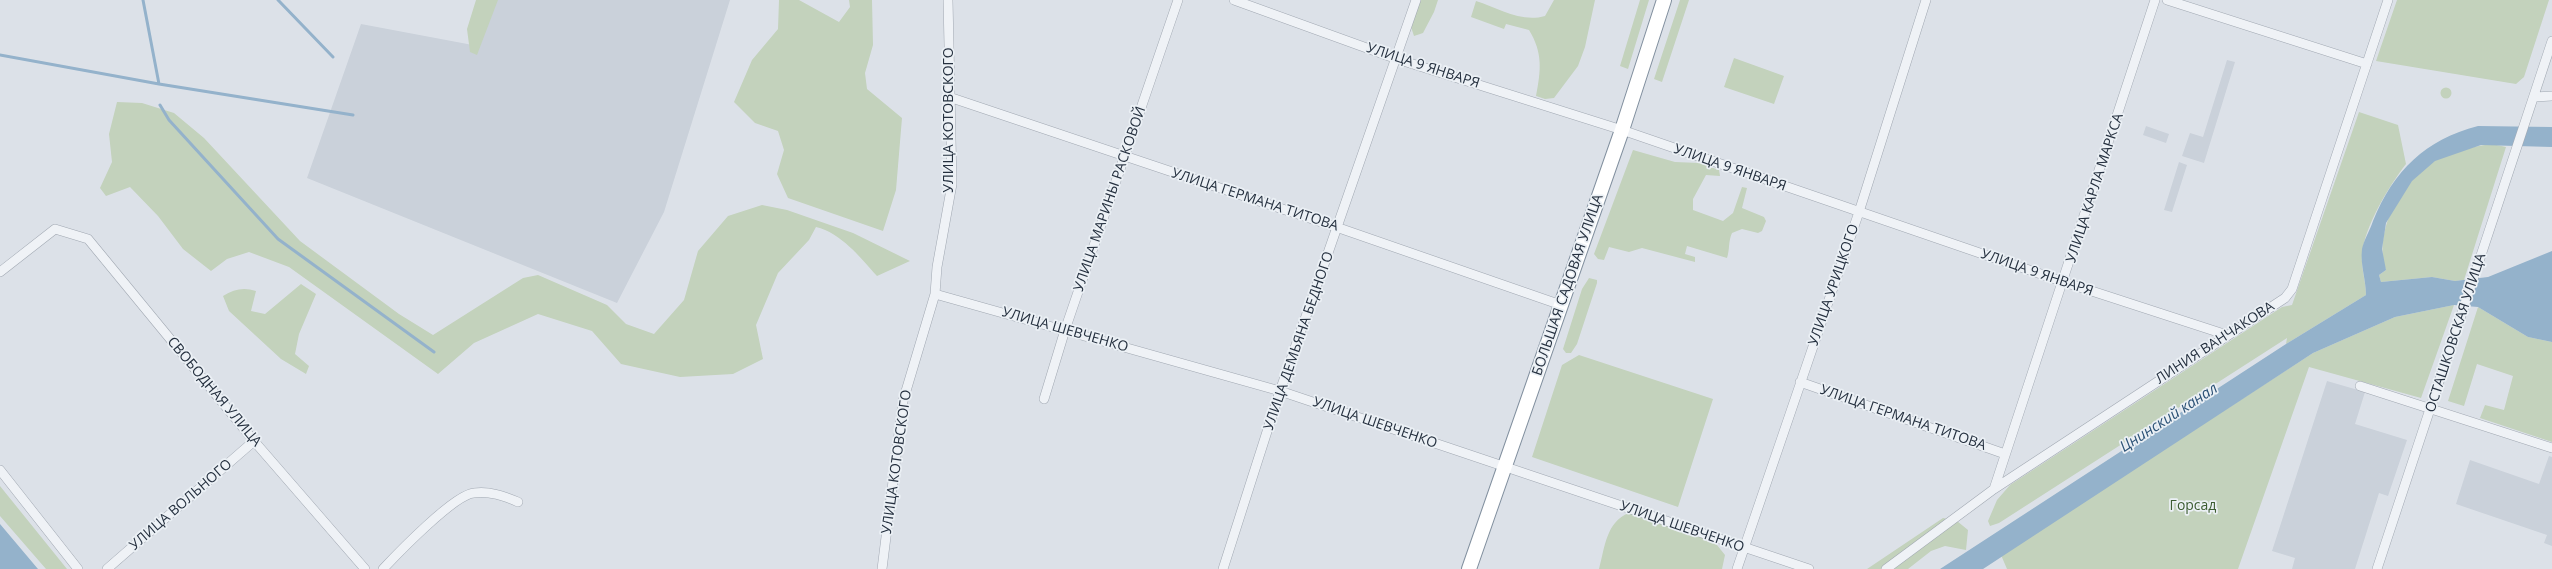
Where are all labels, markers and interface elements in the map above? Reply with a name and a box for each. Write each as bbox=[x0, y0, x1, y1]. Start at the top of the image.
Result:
street label: УЛИЦА 9 ЯНВАРЯ bbox=[1364, 40, 1482, 92]
street label: УЛИЦА КОТОВСКОГО bbox=[941, 47, 957, 193]
street label: УЛИЦА МАРИНЫ РАСКОВОЙ bbox=[1070, 104, 1150, 294]
street label: УЛИЦА КАРЛА МАРКСА bbox=[2063, 111, 2127, 265]
street label: УЛИЦА 9 ЯНВАРЯ bbox=[1672, 141, 1788, 195]
street label: УЛИЦА ГЕРМАНА ТИТОВА bbox=[1169, 165, 1341, 235]
street label: БОЛЬШАЯ САДОВАЯ УЛИЦА bbox=[1529, 192, 1607, 378]
street label: УЛИЦА УРИЦКОГО bbox=[1805, 222, 1863, 348]
street label: УЛИЦА 9 ЯНВАРЯ bbox=[1979, 246, 2095, 300]
street label: УЛИЦА ДЕМЬЯНА БЕДНОГО bbox=[1260, 250, 1338, 432]
street label: ОСТАШКОВСКАЯ УЛИЦА bbox=[2422, 251, 2490, 415]
street label: ЛИНИЯ ВАНЧАКОВА bbox=[2153, 298, 2277, 388]
street label: УЛИЦА ШЕВЧЕНКО bbox=[1000, 304, 1130, 356]
street label: СВОБОДНАЯ УЛИЦА bbox=[163, 334, 265, 450]
water label: Цнинский канал bbox=[2117, 380, 2221, 456]
street label: УЛИЦА ГЕРМАНА ТИТОВА bbox=[1818, 382, 1988, 454]
street label: УЛИЦА КОТОВСКОГО bbox=[879, 389, 915, 535]
street label: УЛИЦА ШЕВЧЕНКО bbox=[1311, 394, 1439, 452]
street label: УЛИЦА ВОЛЬНОГО bbox=[126, 456, 236, 554]
street label: УЛИЦА ШЕВЧЕНКО bbox=[1618, 498, 1746, 556]
park label: Горсад bbox=[2170, 498, 2216, 514]

